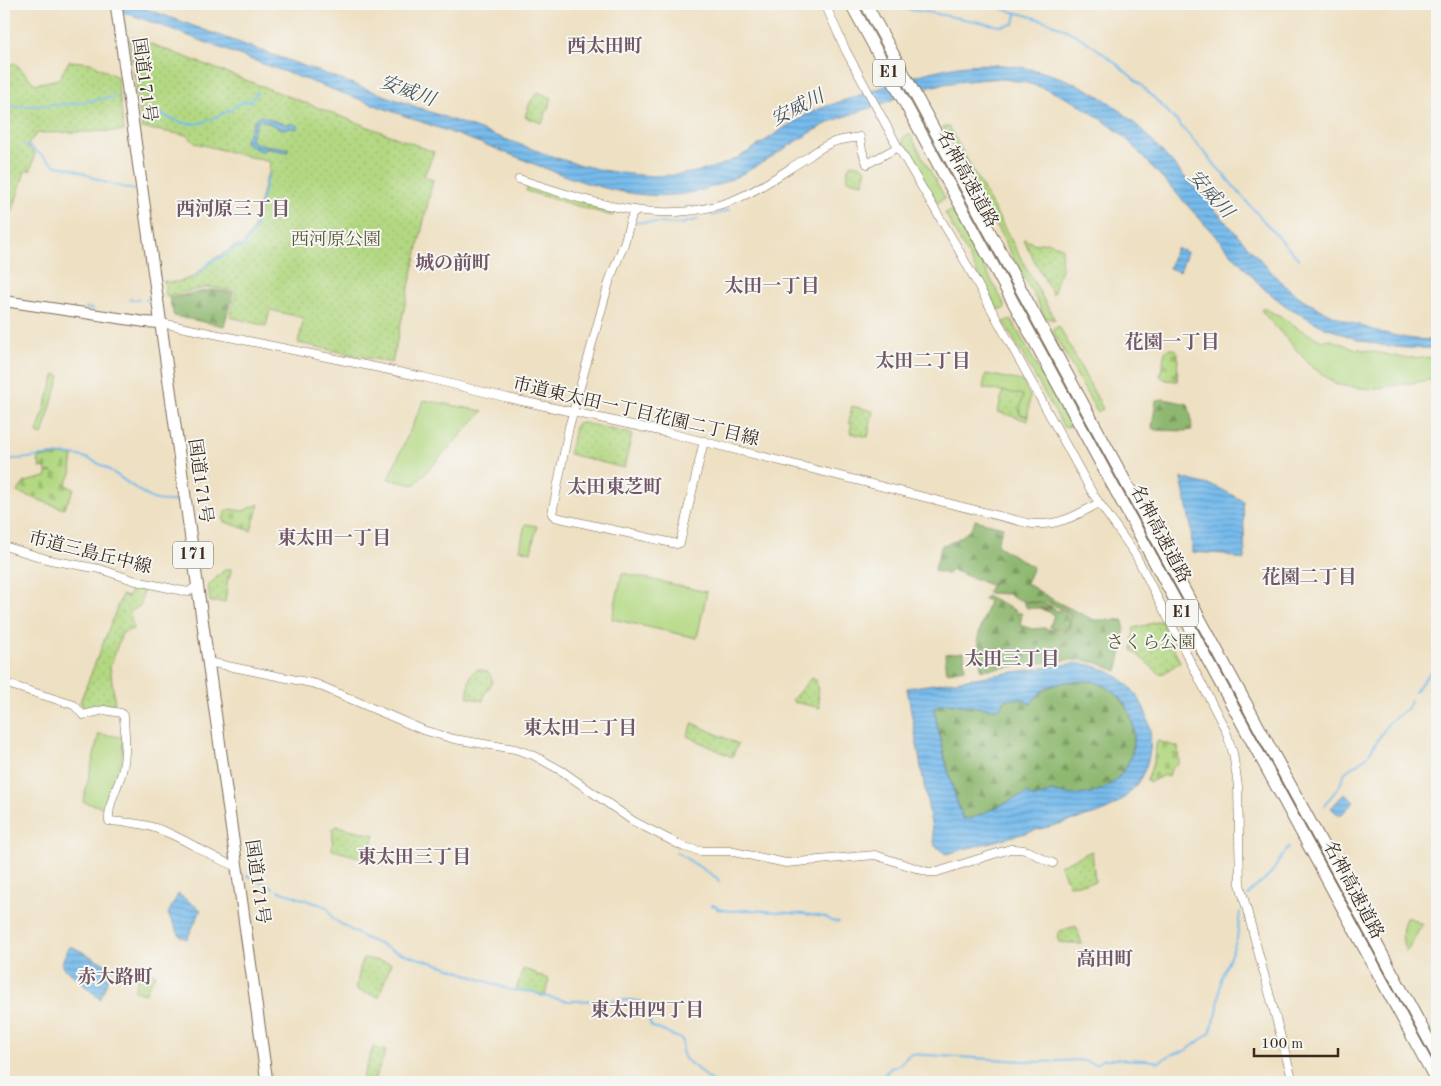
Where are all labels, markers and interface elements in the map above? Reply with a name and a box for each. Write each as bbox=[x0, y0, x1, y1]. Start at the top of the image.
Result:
district label: 西太田町 bbox=[567, 35, 643, 57]
street label: 国道171号 bbox=[129, 36, 161, 124]
road number: E1 bbox=[873, 59, 905, 86]
water label: 安威川 bbox=[377, 71, 440, 111]
water label: 安威川 bbox=[767, 85, 829, 130]
street label: 名神高速道路 bbox=[933, 126, 1003, 231]
water label: 安威川 bbox=[1184, 166, 1239, 224]
district label: 西河原三丁目 bbox=[176, 198, 290, 220]
park label: 西河原公園 bbox=[291, 230, 381, 249]
district label: 城の前町 bbox=[415, 252, 491, 274]
district label: 太田一丁目 bbox=[724, 275, 820, 297]
district label: 花園一丁目 bbox=[1124, 331, 1220, 353]
district label: 太田二丁目 bbox=[875, 350, 971, 372]
street label: 市道東太田一丁目花園二丁目線 bbox=[511, 373, 761, 449]
street label: 国道171号 bbox=[185, 437, 217, 525]
district label: 太田東芝町 bbox=[567, 476, 663, 498]
street label: 名神高速道路 bbox=[1127, 481, 1195, 586]
street label: 市道三島丘中線 bbox=[27, 527, 154, 577]
district label: 東太田一丁目 bbox=[277, 527, 391, 549]
road number: 171 bbox=[173, 542, 213, 568]
district label: 花園二丁目 bbox=[1261, 566, 1357, 588]
road number: E1 bbox=[1166, 600, 1198, 626]
park label: さくら公園 bbox=[1106, 633, 1196, 652]
district label: 太田三丁目 bbox=[964, 648, 1060, 670]
district label: 東太田二丁目 bbox=[523, 717, 637, 739]
street label: 名神高速道路 bbox=[1320, 837, 1388, 942]
street label: 国道171号 bbox=[242, 838, 274, 926]
district label: 東太田三丁目 bbox=[357, 846, 471, 868]
district label: 高田町 bbox=[1076, 948, 1134, 970]
district label: 赤大路町 bbox=[77, 966, 153, 988]
district label: 東太田四丁目 bbox=[590, 999, 704, 1021]
scale bar bbox=[1254, 1026, 1337, 1058]
text: 100 m bbox=[1261, 1037, 1303, 1052]

